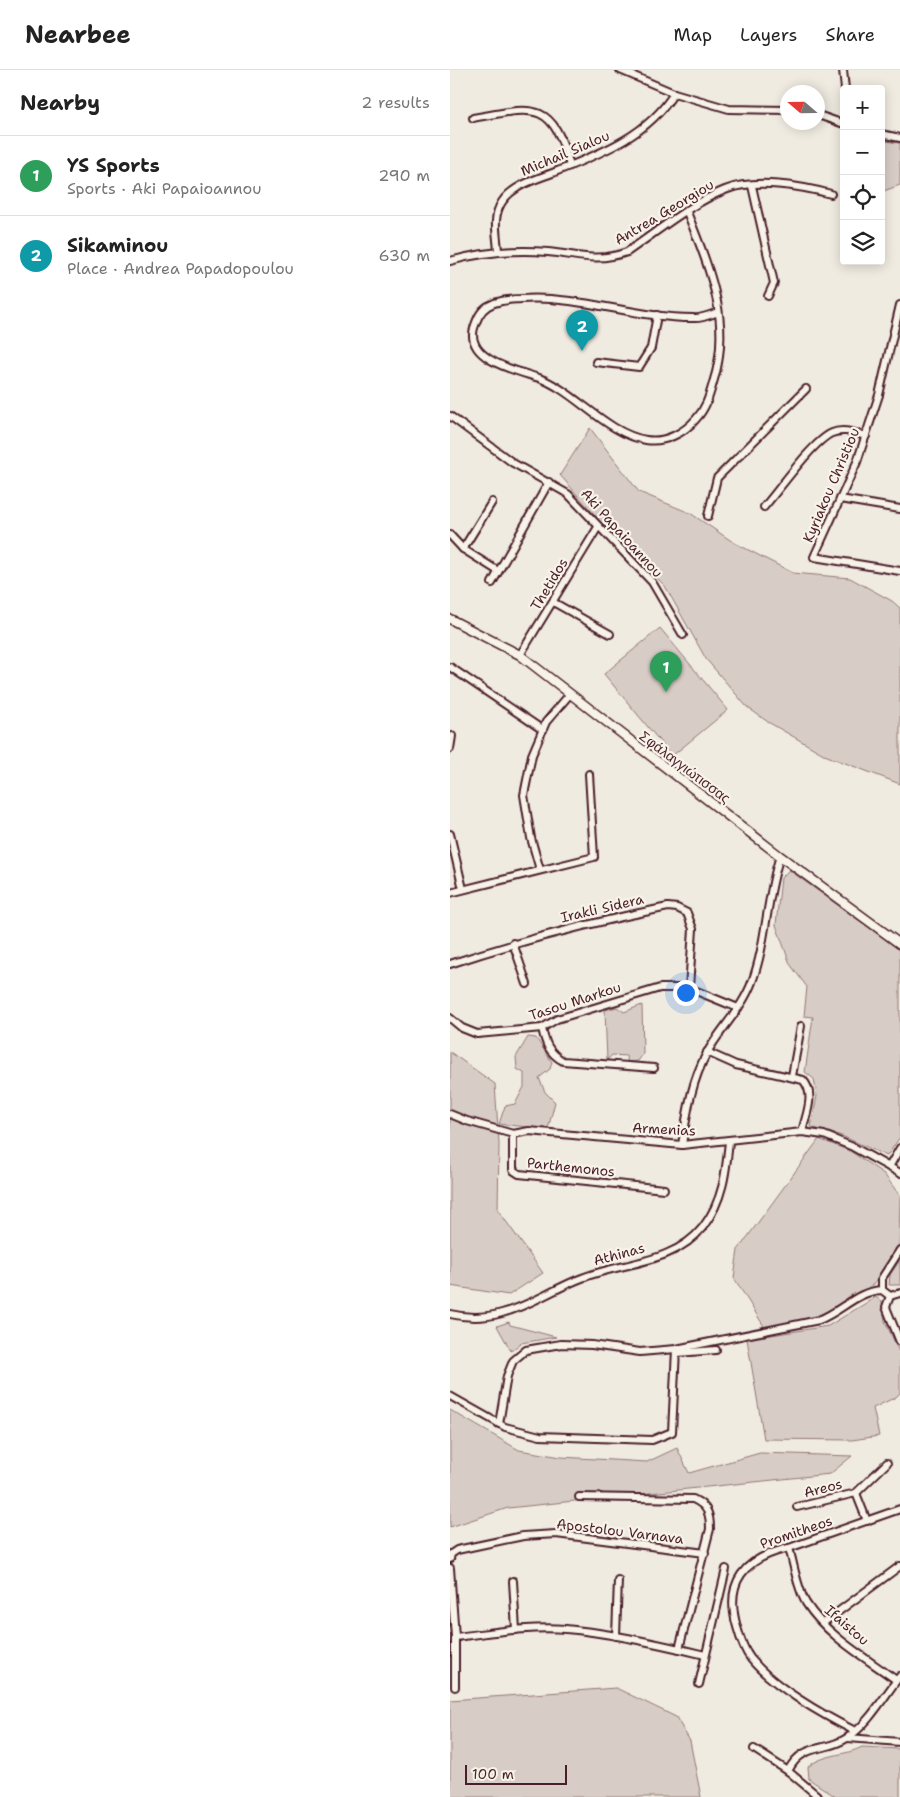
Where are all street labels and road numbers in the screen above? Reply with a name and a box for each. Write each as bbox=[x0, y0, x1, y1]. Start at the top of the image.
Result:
street label: Michail Sialou bbox=[518, 126, 612, 180]
street label: Antrea Georgiou bbox=[611, 175, 717, 249]
street label: Kyriakou Christiou bbox=[799, 425, 863, 545]
street label: Aki Papaioannou bbox=[577, 485, 667, 581]
street label: Thetidos bbox=[526, 554, 572, 613]
street label: Σφάλαγγιώτισσας bbox=[636, 727, 734, 807]
street label: Irakli Sidera bbox=[559, 890, 646, 926]
street label: Tasou Markou bbox=[527, 978, 623, 1024]
street label: Armenias bbox=[632, 1118, 696, 1140]
street label: Parthemonos bbox=[526, 1153, 616, 1181]
street label: Athinas bbox=[591, 1238, 647, 1269]
street label: Areos bbox=[802, 1475, 844, 1501]
street label: Promitheos bbox=[757, 1511, 835, 1553]
street label: Apostolou Varnava bbox=[555, 1514, 685, 1548]
street label: Ifaistou bbox=[821, 1601, 873, 1649]

